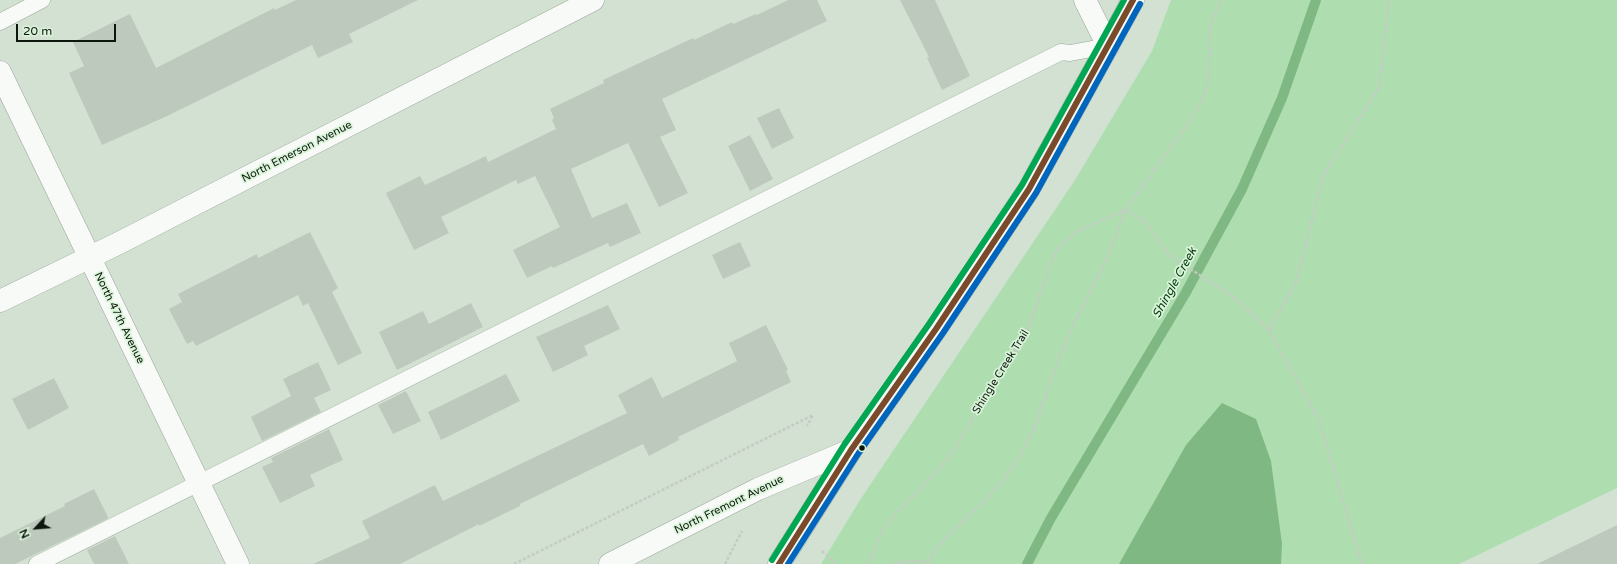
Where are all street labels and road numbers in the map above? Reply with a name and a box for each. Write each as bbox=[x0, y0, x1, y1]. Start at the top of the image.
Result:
street label: North Emerson Avenue bbox=[240, 118, 354, 186]
street label: North 47th Avenue bbox=[91, 270, 147, 366]
street label: Shingle Creek Trail bbox=[970, 328, 1032, 416]
street label: North Fremont Avenue bbox=[672, 473, 786, 537]

